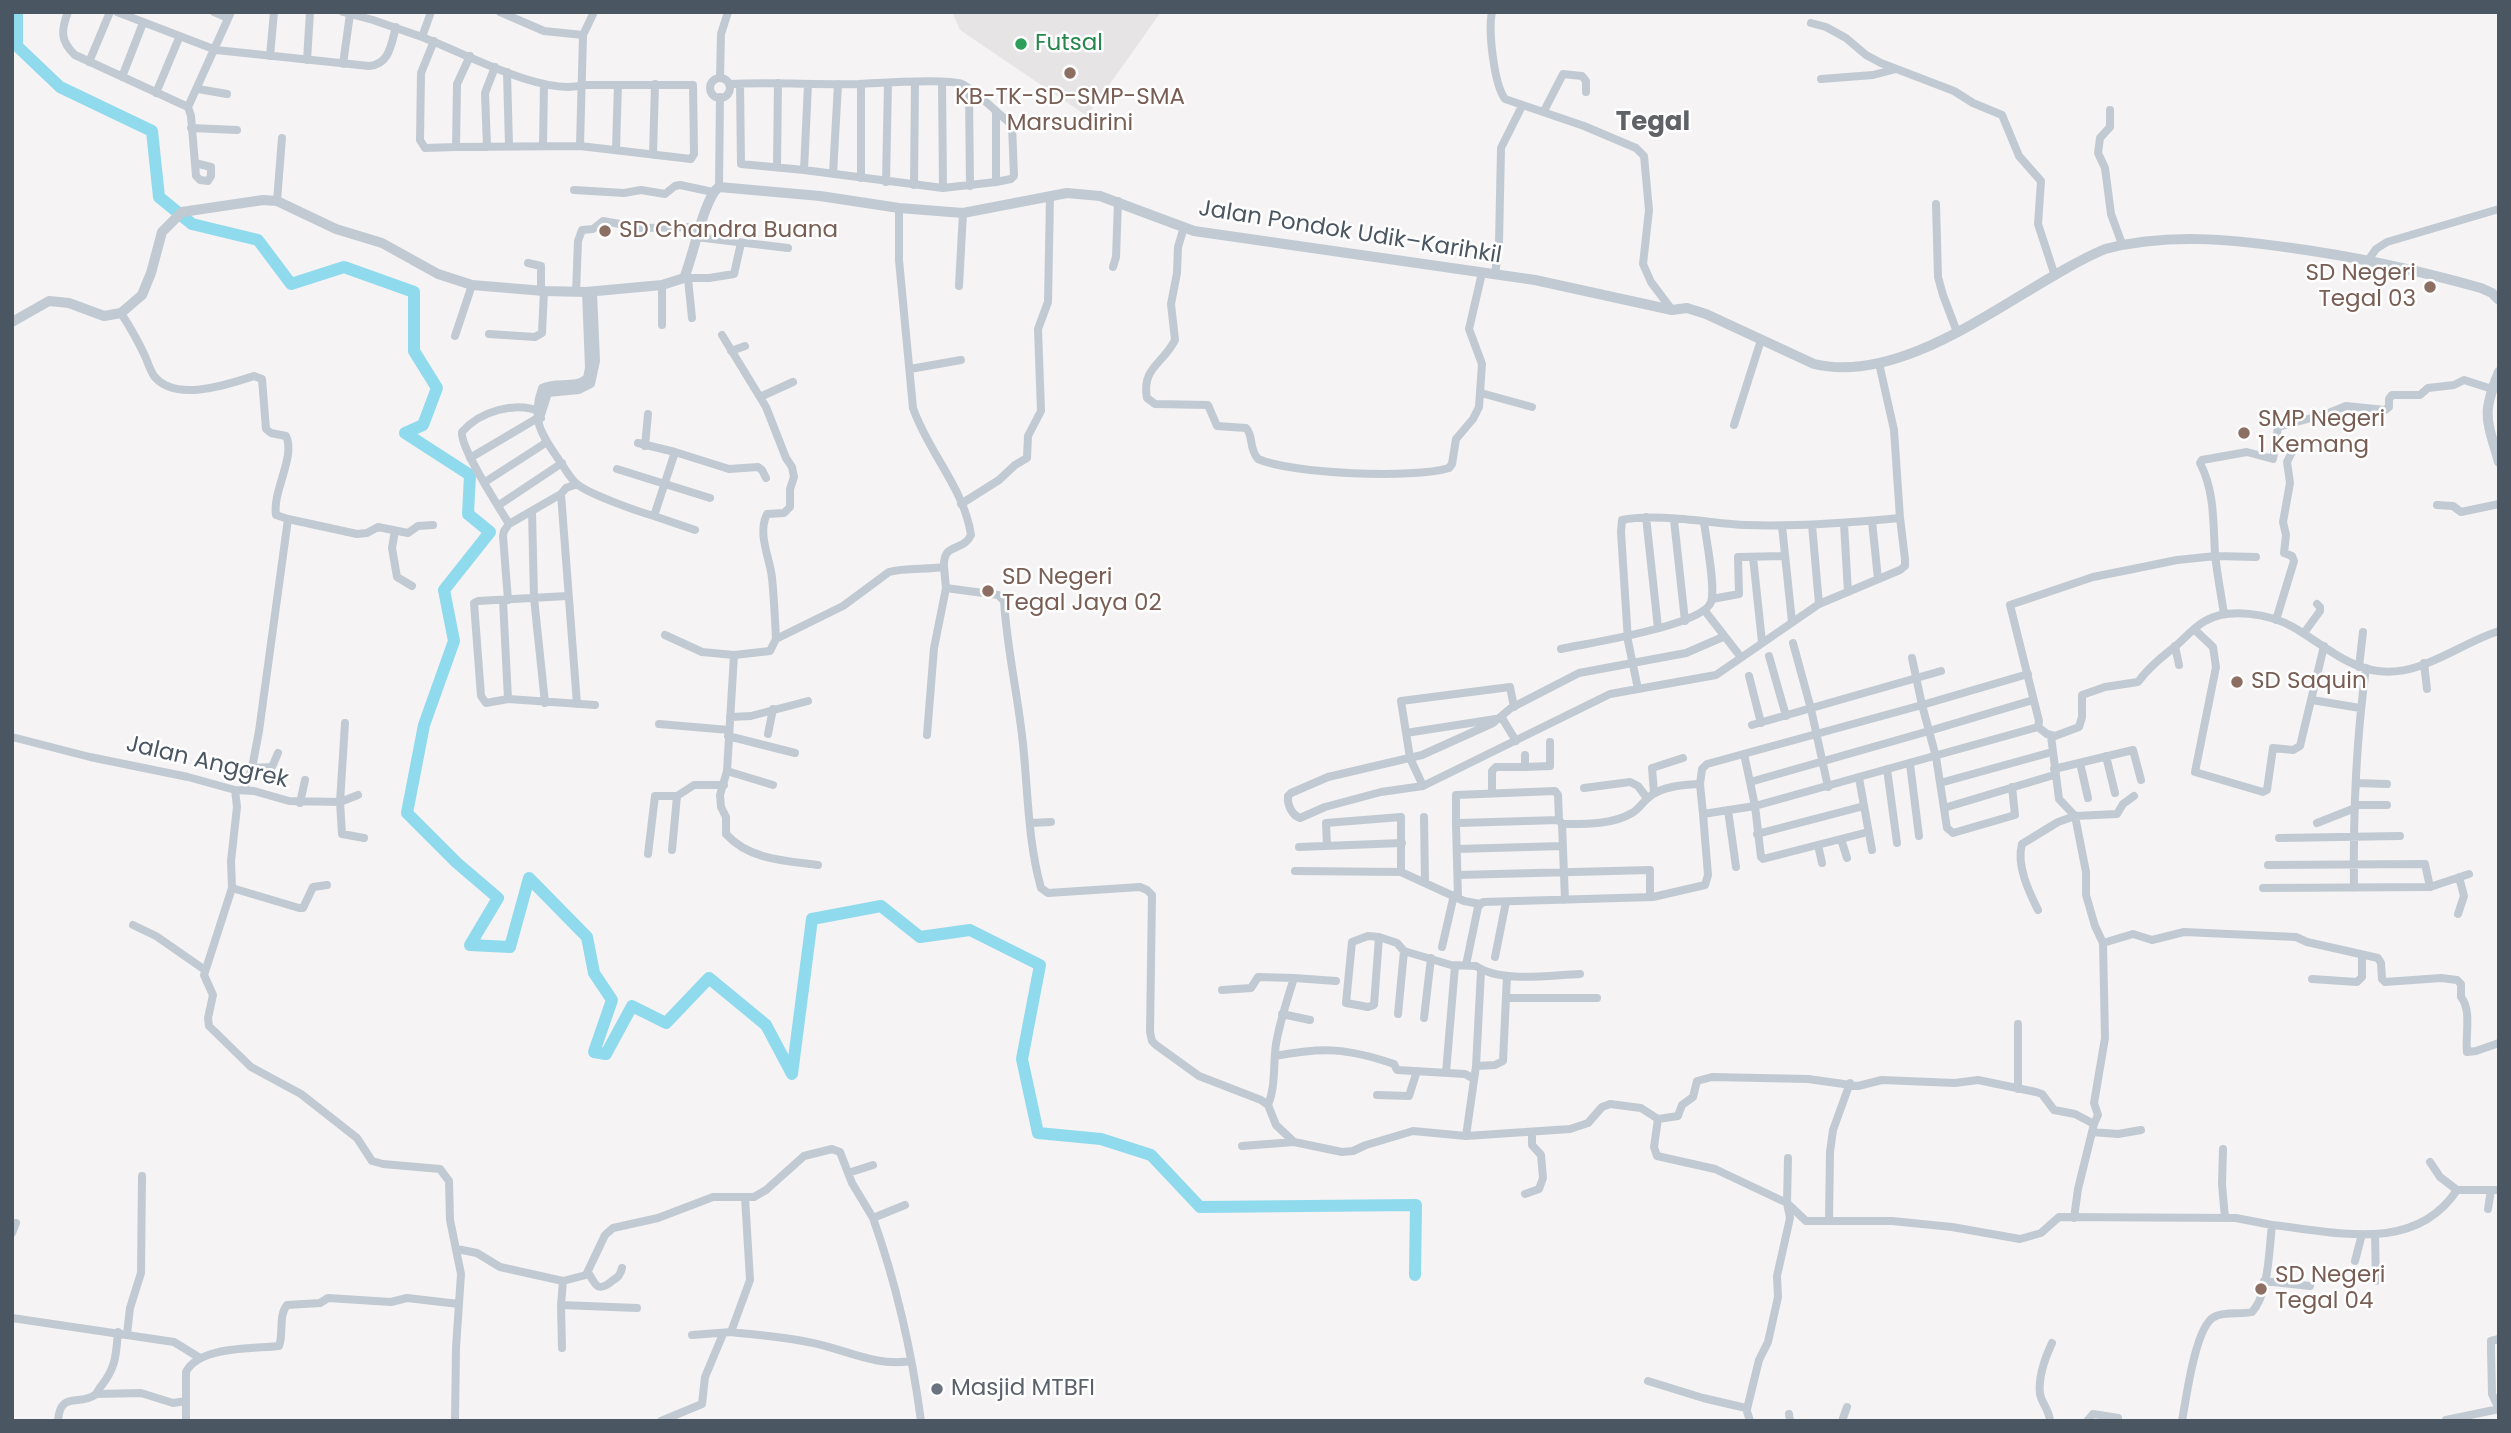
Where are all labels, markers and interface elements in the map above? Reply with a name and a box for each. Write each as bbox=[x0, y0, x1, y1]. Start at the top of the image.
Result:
place label: Futsal bbox=[1035, 30, 1103, 58]
marker: Futsal bbox=[1013, 36, 1029, 52]
marker: KB-TK-SD-SMP-SMA Marsudirini bbox=[1062, 65, 1078, 81]
place label: KB-TK-SD-SMP-SMA Marsudirini bbox=[955, 84, 1185, 138]
district label: Tegal bbox=[1616, 107, 1690, 139]
street label: Jalan Pondok Udik–Karihkil bbox=[1197, 195, 1503, 271]
place label: SD Chandra Buana bbox=[619, 217, 838, 245]
marker: SD Chandra Buana bbox=[597, 223, 613, 239]
place label: SD Negeri Tegal 03 bbox=[2306, 260, 2416, 314]
marker: SD Negeri Tegal 03 bbox=[2422, 279, 2438, 295]
place label: SMP Negeri 1 Kemang bbox=[2258, 406, 2385, 460]
marker: SMP Negeri 1 Kemang bbox=[2236, 425, 2252, 441]
place label: SD Negeri Tegal Jaya 02 bbox=[1002, 564, 1162, 618]
marker: SD Negeri Tegal Jaya 02 bbox=[980, 583, 996, 599]
place label: SD Saquin bbox=[2251, 668, 2367, 696]
marker: SD Saquin bbox=[2229, 674, 2245, 690]
street label: Jalan Anggrek bbox=[123, 731, 291, 795]
place label: SD Negeri Tegal 04 bbox=[2275, 1262, 2385, 1316]
marker: SD Negeri Tegal 04 bbox=[2253, 1281, 2269, 1297]
place label: Masjid MTBFI bbox=[951, 1375, 1095, 1403]
marker: Masjid MTBFI bbox=[929, 1381, 945, 1397]

